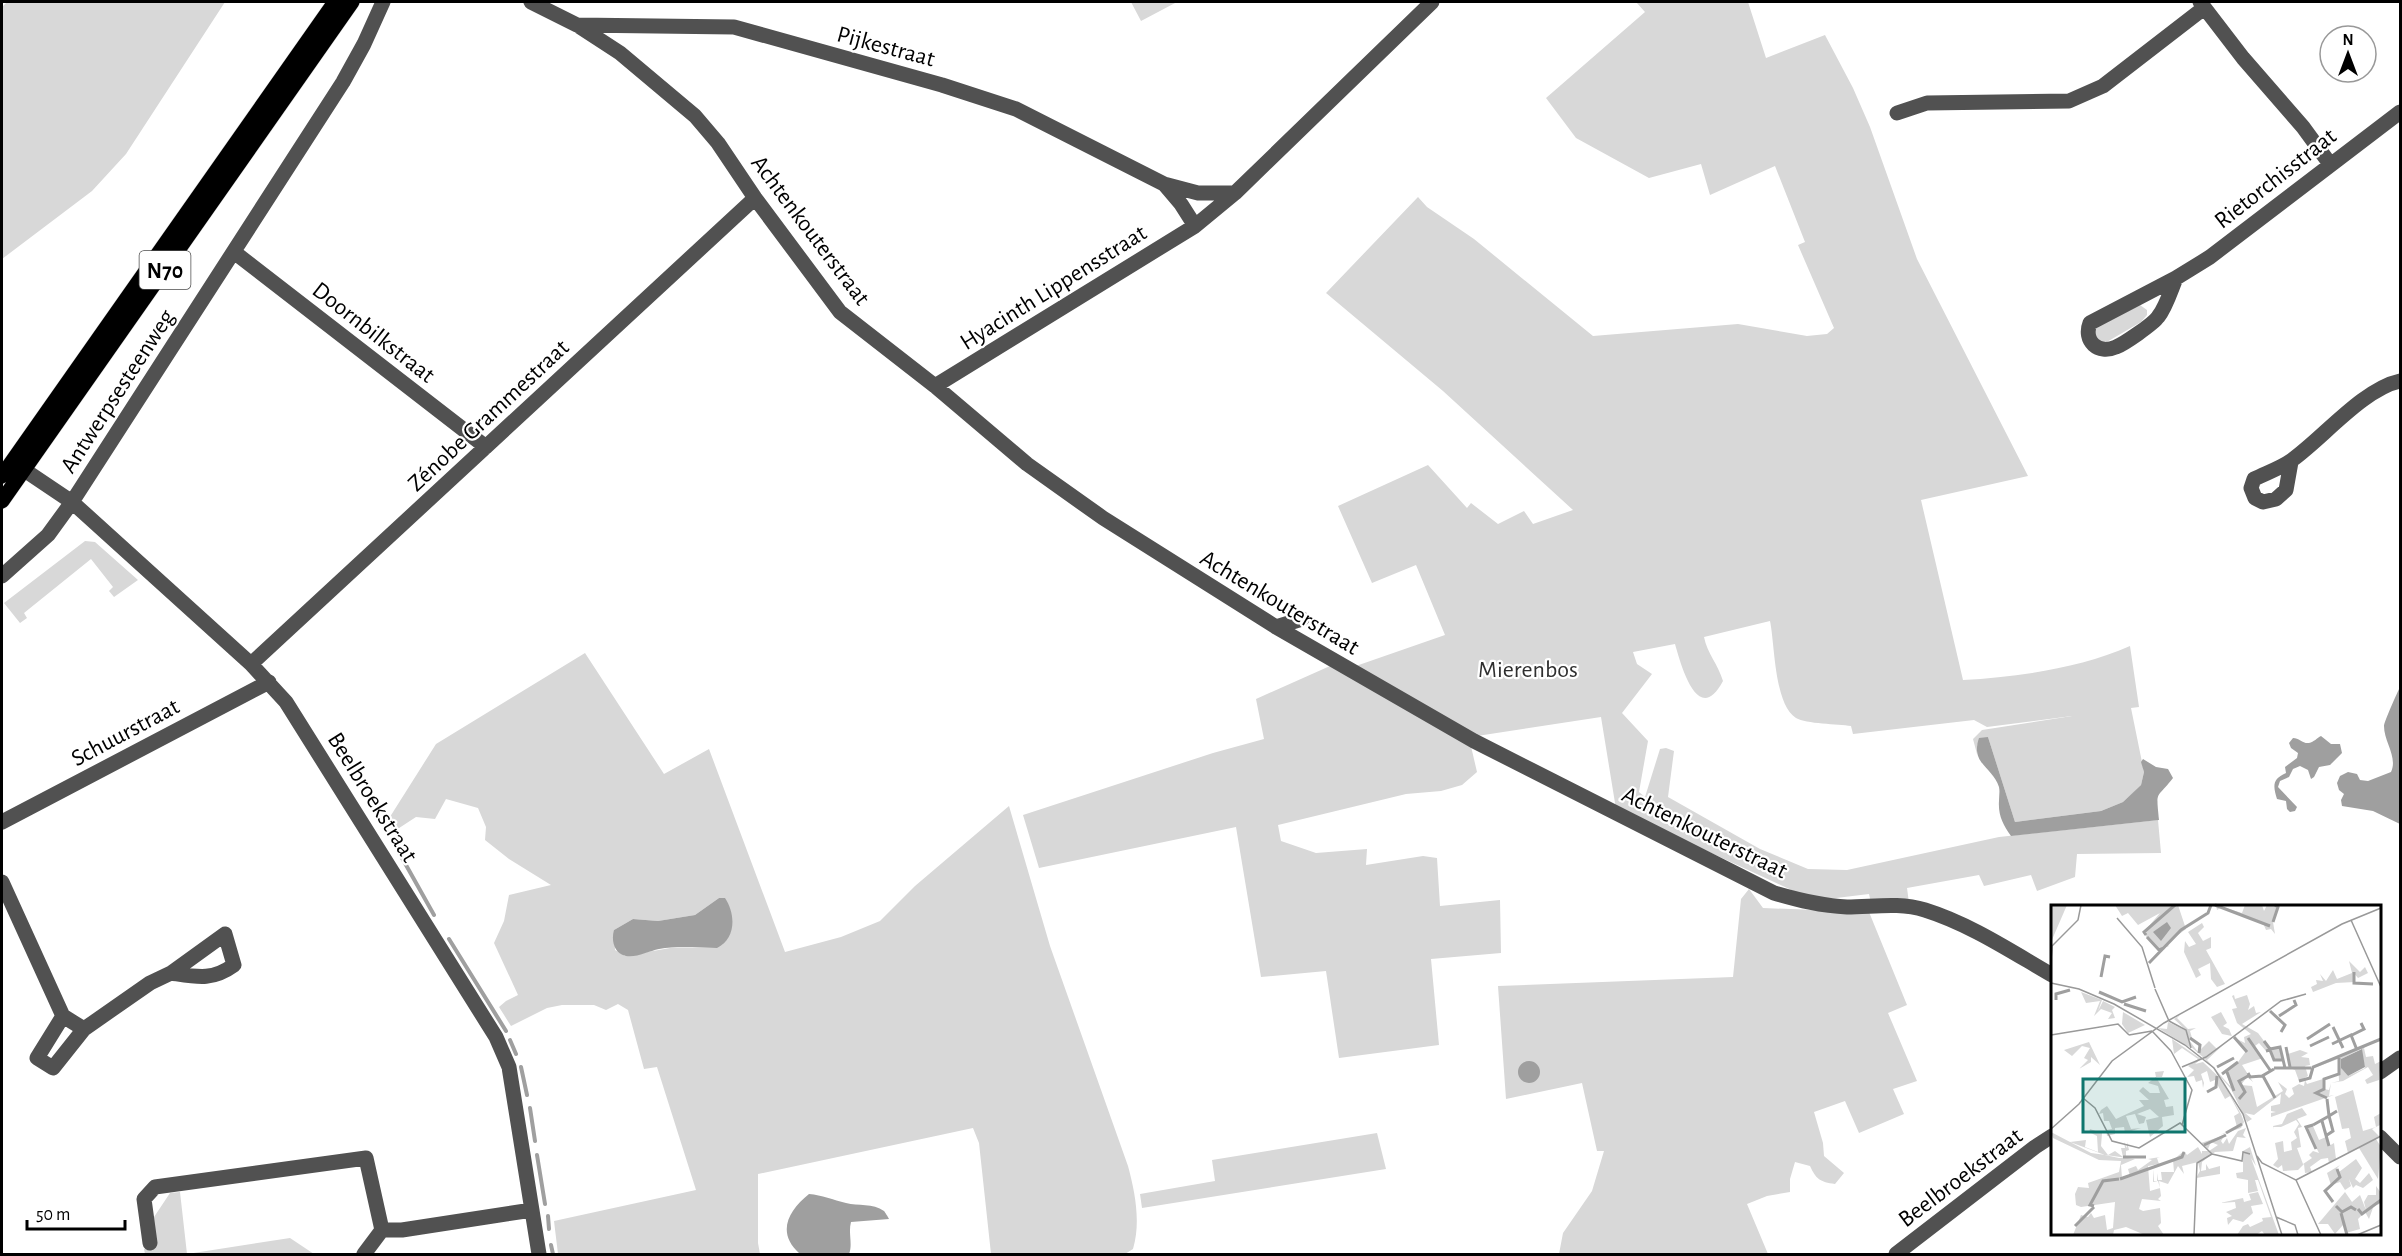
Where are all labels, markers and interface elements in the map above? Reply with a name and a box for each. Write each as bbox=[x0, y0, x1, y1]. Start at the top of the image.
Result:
street label: Pijkestraat bbox=[834, 22, 938, 72]
north arrow bbox=[2318, 24, 2378, 84]
text: N bbox=[2342, 32, 2354, 48]
street label: Rietorchisstraat bbox=[2210, 124, 2341, 234]
street label: Achtenkouterstraat bbox=[746, 151, 874, 310]
street label: Hyacinth Lippensstraat bbox=[956, 221, 1151, 355]
road number: N70 bbox=[140, 251, 190, 289]
street label: Doornbilkstraat bbox=[308, 278, 439, 388]
street label: Antwerpsesteenweg bbox=[56, 305, 180, 477]
street label: Zénobe Grammestraat bbox=[404, 335, 574, 496]
street label: Achtenkouterstraat bbox=[1196, 546, 1363, 660]
park label: Mierenbos bbox=[1478, 658, 1578, 682]
street label: Schuurstraat bbox=[68, 694, 184, 771]
street label: Beelbroekstraat bbox=[323, 728, 422, 867]
street label: Achtenkouterstraat bbox=[1618, 783, 1791, 883]
inset map bbox=[2051, 905, 2381, 1235]
street label: Beelbroekstraat bbox=[1894, 1123, 2027, 1232]
scale bar bbox=[27, 1193, 124, 1231]
text: 50 m bbox=[36, 1206, 70, 1224]

